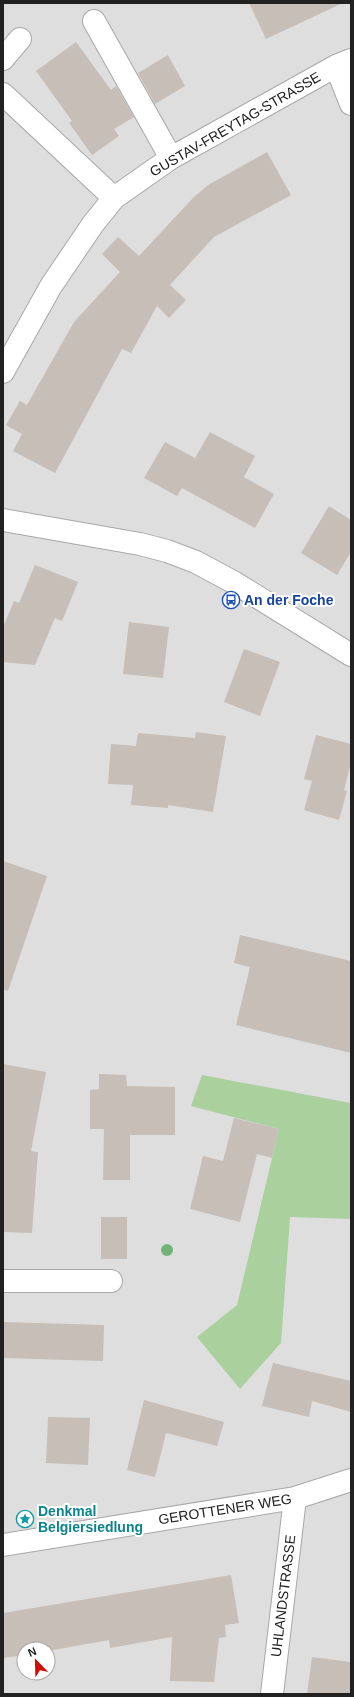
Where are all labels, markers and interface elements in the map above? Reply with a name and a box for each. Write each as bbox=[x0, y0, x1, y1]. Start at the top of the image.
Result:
street label: GUSTAV-FREYTAG-STRASSE bbox=[147, 68, 323, 180]
bus stop icon: An der Foche bbox=[221, 590, 241, 610]
place label: An der Foche bbox=[244, 592, 334, 608]
street label: GEROTTENER WEG bbox=[157, 1491, 293, 1527]
place label: Denkmal Belgiersiedlung bbox=[38, 1503, 143, 1535]
place icon: Denkmal Belgiersiedlung bbox=[15, 1509, 35, 1529]
street label: UHLANDSTRASSE bbox=[268, 1534, 298, 1658]
north arrow bbox=[16, 1641, 56, 1681]
text: N bbox=[26, 1645, 38, 1659]

